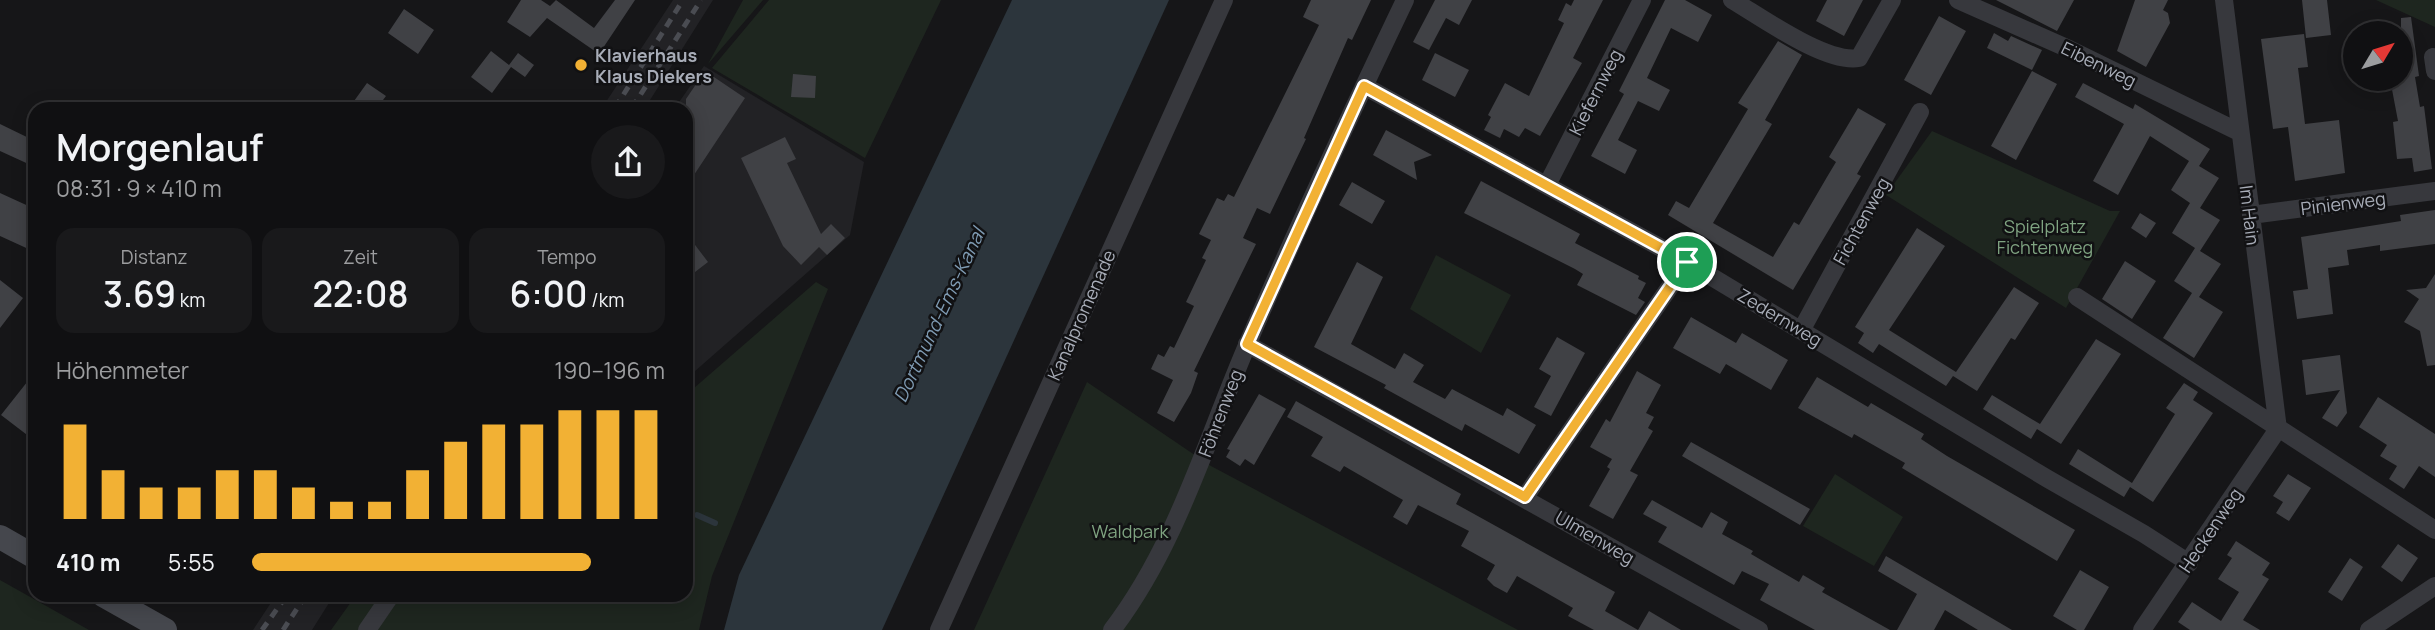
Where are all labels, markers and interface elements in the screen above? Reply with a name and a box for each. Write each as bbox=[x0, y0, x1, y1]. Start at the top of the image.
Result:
north arrow bbox=[2343, 21, 2413, 91]
map controls bbox=[2343, 21, 2413, 91]
street label: Eibenweg bbox=[2057, 36, 2141, 92]
place label: Klavierhaus Klaus Diekers bbox=[595, 43, 712, 88]
street label: Kiefernweg bbox=[1563, 45, 1627, 139]
marker: Klavierhaus Klaus Diekers bbox=[573, 57, 589, 73]
text: Morgenlauf bbox=[56, 120, 263, 172]
button: share bbox=[591, 125, 665, 199]
text: 08:31 · 9 × 410 m bbox=[56, 172, 222, 204]
street label: Fichtenweg bbox=[1827, 173, 1895, 269]
street label: Im Hain bbox=[2234, 184, 2266, 246]
street label: Pinienweg bbox=[2299, 186, 2387, 220]
park label: Spielplatz Fichtenweg bbox=[1997, 214, 2093, 259]
water label: Dortmund-Ems-Kanal bbox=[887, 221, 992, 406]
pin bbox=[1657, 232, 1717, 292]
icon: arrive bbox=[1668, 243, 1706, 281]
text: Distanz bbox=[121, 244, 188, 270]
text: Zeit bbox=[343, 244, 378, 270]
text: Tempo bbox=[537, 244, 596, 270]
street label: Kanalpromenade bbox=[1041, 246, 1121, 384]
text: 3.69 bbox=[103, 270, 176, 318]
text: 22:08 bbox=[312, 270, 409, 318]
text: 6:00 bbox=[509, 270, 588, 318]
street label: Zedernweg bbox=[1733, 282, 1827, 352]
text: km bbox=[176, 287, 205, 313]
text: /km bbox=[588, 287, 624, 313]
text: Höhenmeter bbox=[56, 354, 189, 386]
text: 190–196 m bbox=[554, 354, 665, 386]
street label: Föhrenweg bbox=[1192, 366, 1248, 460]
street label: Heckenweg bbox=[2173, 483, 2247, 577]
street label: Ulmenweg bbox=[1551, 505, 1639, 569]
park label: Waldpark bbox=[1092, 519, 1170, 543]
text: 410 m bbox=[56, 546, 120, 578]
text: 5:55 bbox=[168, 546, 215, 578]

